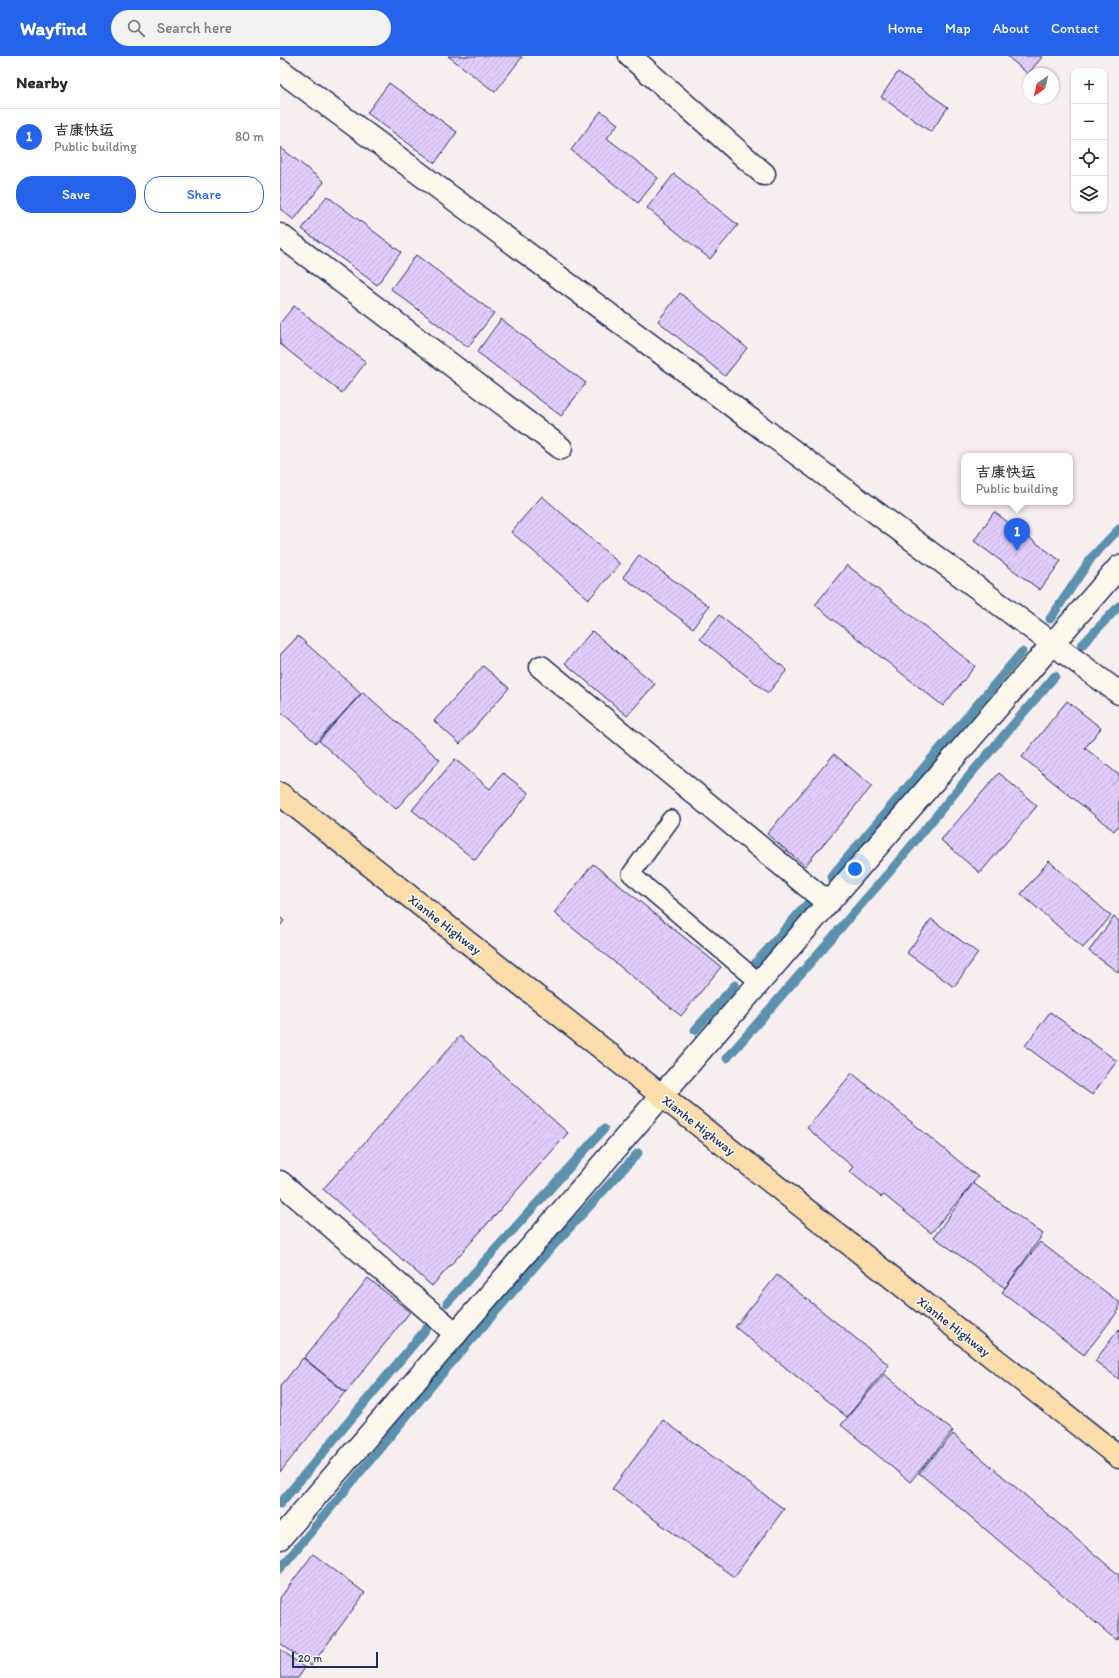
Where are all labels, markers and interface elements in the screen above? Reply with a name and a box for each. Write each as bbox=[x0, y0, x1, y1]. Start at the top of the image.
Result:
search box bbox=[111, 10, 391, 46]
text: Wayfind bbox=[20, 17, 87, 40]
icon: search bbox=[125, 17, 147, 39]
text: Search here bbox=[157, 19, 232, 37]
text: Home bbox=[888, 20, 923, 37]
text: Map bbox=[945, 20, 971, 37]
text: About bbox=[993, 20, 1029, 37]
text: Contact bbox=[1051, 20, 1099, 37]
north arrow bbox=[1023, 68, 1059, 104]
map controls bbox=[1071, 68, 1107, 212]
button: + bbox=[1071, 68, 1107, 104]
text: Nearby bbox=[16, 72, 68, 92]
button: − bbox=[1071, 104, 1107, 140]
text: 吉康快运 bbox=[54, 121, 114, 139]
text: 1 bbox=[26, 129, 32, 144]
text: 80 m bbox=[235, 129, 264, 144]
text: Public building bbox=[54, 139, 137, 154]
button: locate bbox=[1071, 140, 1107, 176]
button: Save bbox=[16, 176, 136, 213]
button: Share bbox=[144, 176, 264, 213]
button: layers bbox=[1071, 176, 1107, 212]
popup bbox=[961, 453, 1073, 505]
text: 吉康快运 bbox=[976, 463, 1036, 481]
text: Public building bbox=[976, 481, 1058, 496]
pin: 1 bbox=[1004, 518, 1030, 551]
your location bbox=[845, 859, 865, 879]
street label: Xianhe Highway bbox=[405, 891, 484, 958]
street label: Xianhe Highway bbox=[659, 1092, 738, 1159]
street label: Xianhe Highway bbox=[914, 1293, 993, 1360]
scale bar bbox=[292, 1650, 378, 1669]
text: 20 m bbox=[298, 1652, 322, 1665]

